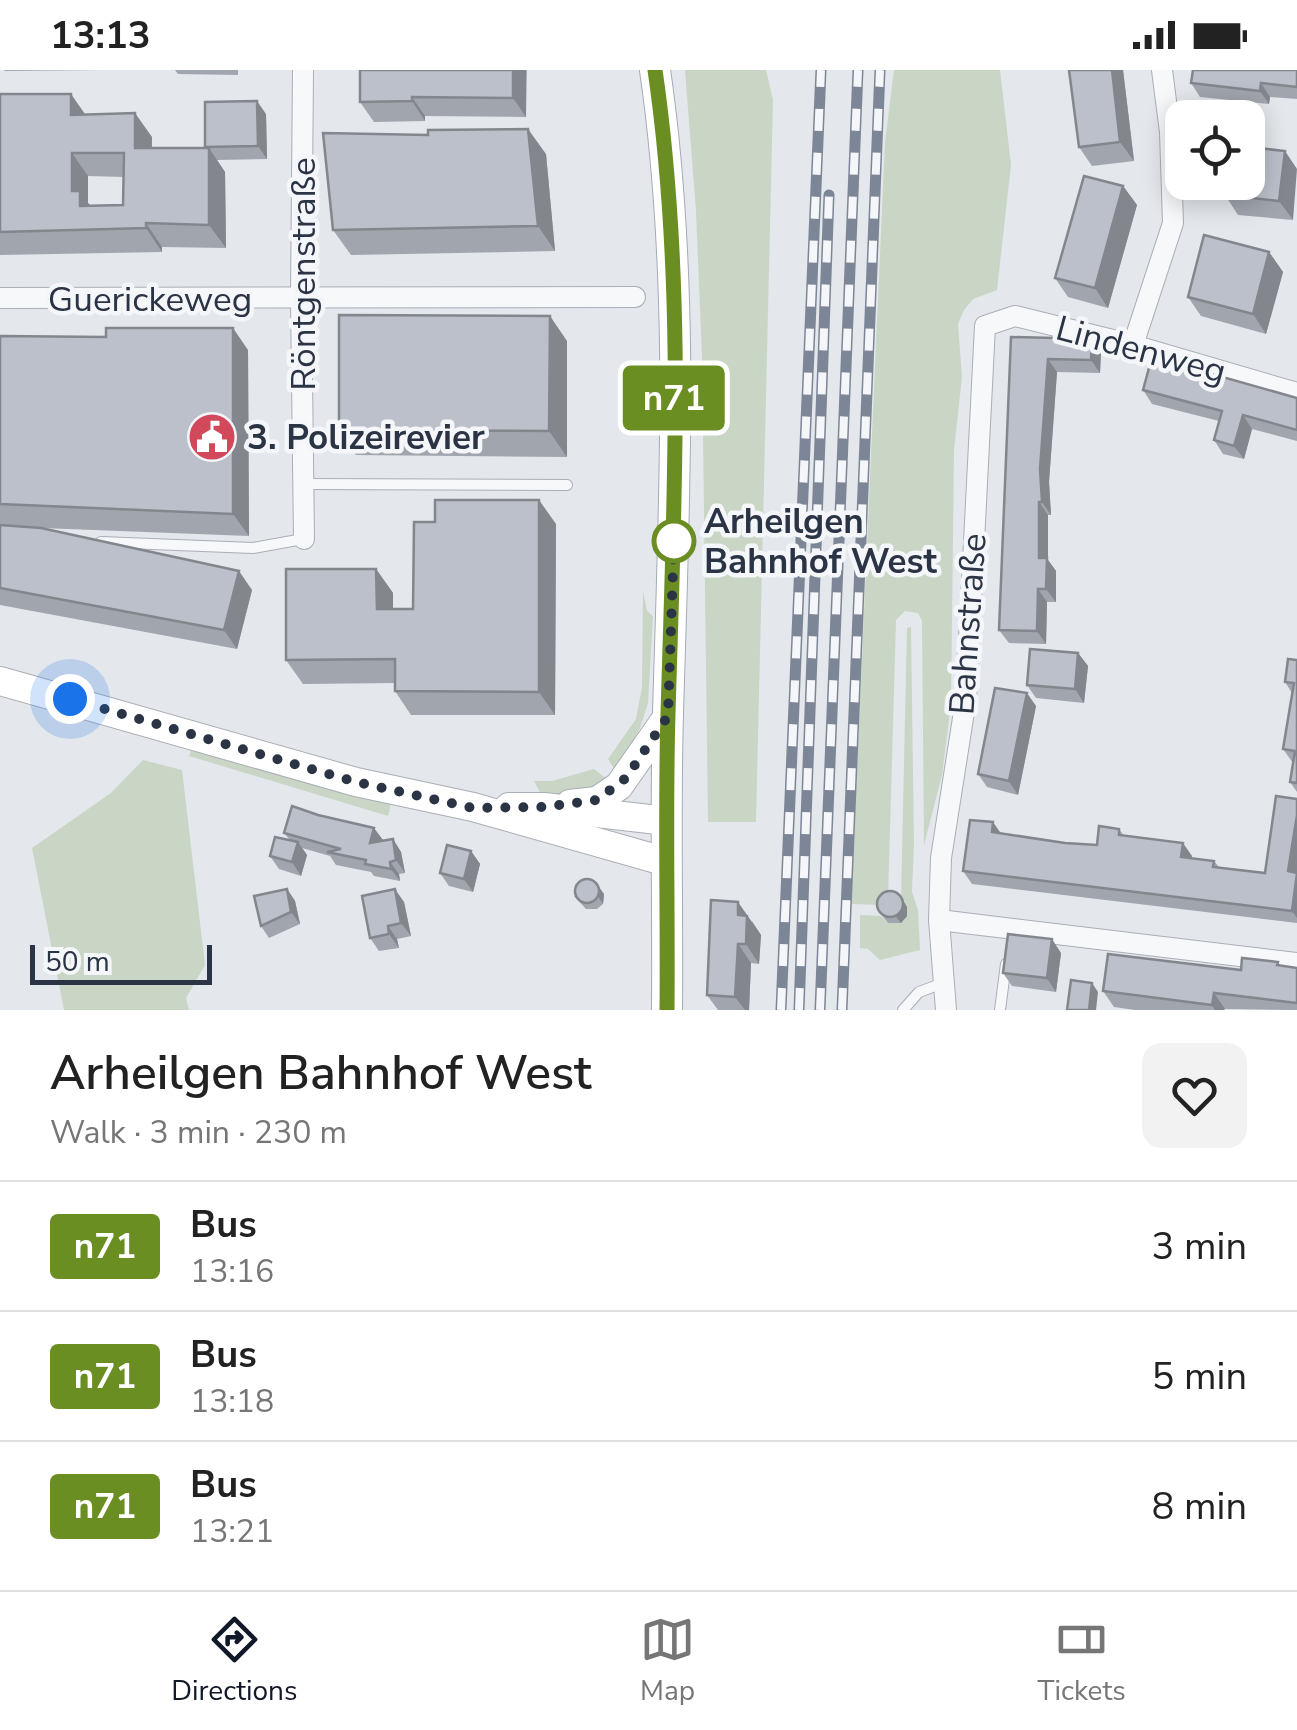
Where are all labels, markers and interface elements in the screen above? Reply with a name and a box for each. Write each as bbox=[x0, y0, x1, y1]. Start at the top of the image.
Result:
text: 13:13 bbox=[50, 10, 151, 61]
map controls bbox=[1165, 100, 1265, 200]
button: locate bbox=[1165, 100, 1265, 200]
street label: Röntgenstraße bbox=[280, 157, 327, 391]
street label: Guerickeweg bbox=[48, 276, 252, 323]
street label: Lindenweg bbox=[1051, 305, 1231, 395]
line badge: n71 bbox=[616, 366, 732, 430]
text: n71 bbox=[643, 375, 705, 422]
public building icon: 3. Polizeirevier bbox=[186, 411, 238, 463]
place label: 3. Polizeirevier bbox=[247, 414, 485, 461]
place label: Arheilgen Bahnhof West bbox=[704, 498, 937, 585]
marker: Arheilgen Bahnhof West bbox=[653, 520, 695, 562]
street label: Bahnstraße bbox=[938, 532, 998, 716]
your location bbox=[45, 674, 95, 724]
scale bar bbox=[30, 940, 212, 984]
text: 50 m bbox=[45, 943, 110, 981]
text: Arheilgen Bahnhof West bbox=[50, 1040, 591, 1106]
button: heart bbox=[1142, 1043, 1247, 1148]
text: Walk · 3 min · 230 m bbox=[50, 1111, 347, 1154]
text: Bus bbox=[190, 1199, 257, 1250]
text: 3 min bbox=[1152, 1221, 1247, 1272]
text: n71 bbox=[74, 1223, 136, 1270]
text: 13:16 bbox=[190, 1250, 274, 1293]
text: Bus bbox=[190, 1329, 257, 1380]
text: 5 min bbox=[1152, 1351, 1247, 1402]
text: n71 bbox=[74, 1353, 136, 1400]
text: 13:18 bbox=[190, 1380, 274, 1423]
text: Bus bbox=[190, 1459, 257, 1510]
text: 8 min bbox=[1152, 1481, 1247, 1532]
text: n71 bbox=[74, 1483, 136, 1530]
text: 13:21 bbox=[190, 1510, 274, 1553]
tab: Directions bbox=[171, 1612, 297, 1710]
tab: Map bbox=[640, 1612, 695, 1710]
tab: Tickets bbox=[1038, 1612, 1126, 1710]

